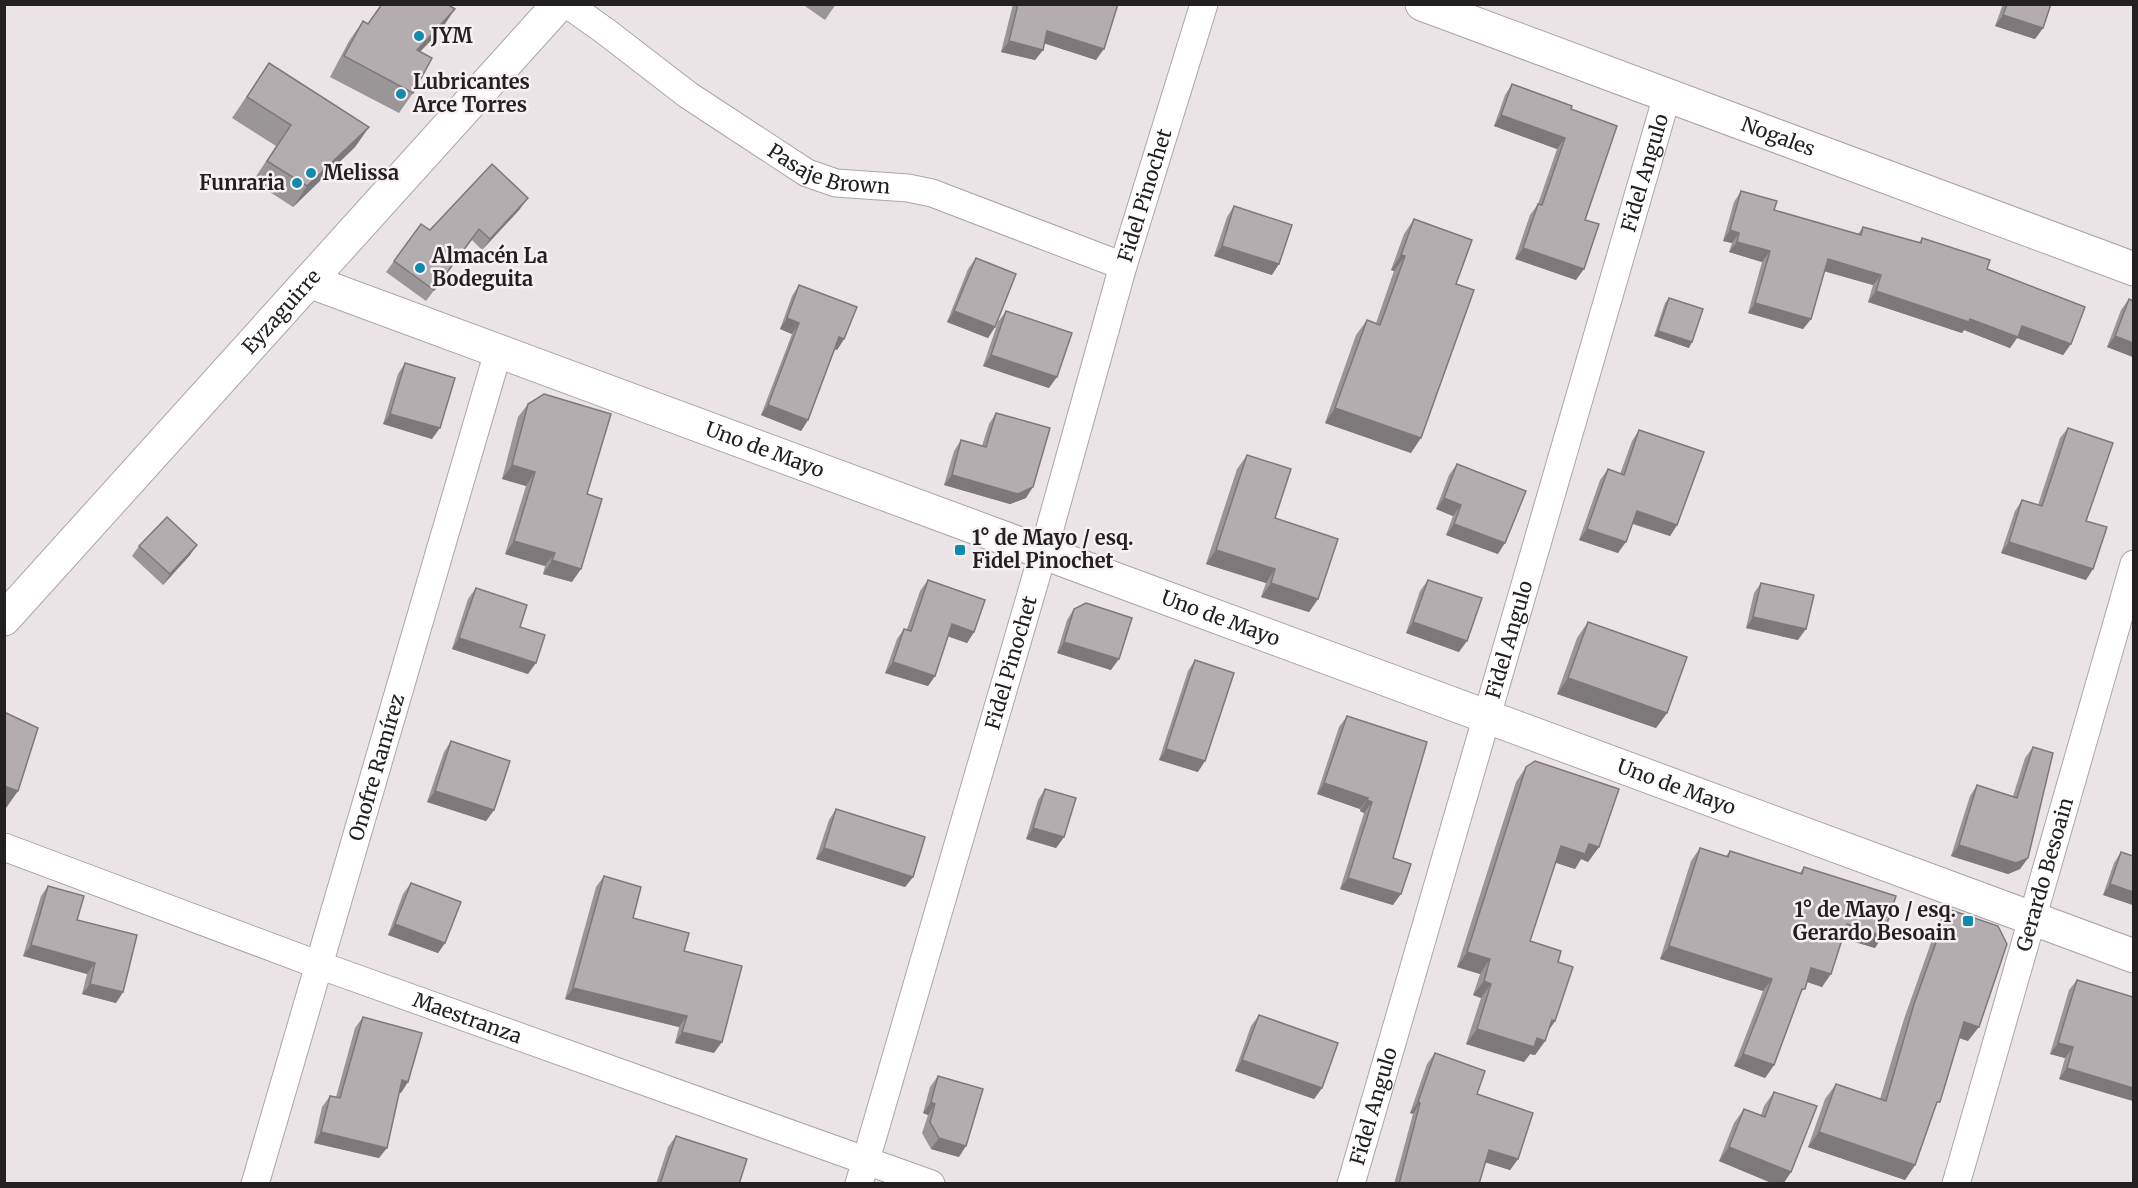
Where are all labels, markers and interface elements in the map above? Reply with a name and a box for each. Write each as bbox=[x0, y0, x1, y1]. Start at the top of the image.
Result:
place label: JYM bbox=[430, 23, 473, 48]
marker: JYM bbox=[412, 29, 426, 43]
place label: Lubricantes Arce Torres bbox=[412, 69, 530, 117]
marker: Lubricantes Arce Torres bbox=[394, 87, 408, 101]
street label: Fidel Angulo bbox=[1615, 110, 1673, 235]
street label: Nogales bbox=[1738, 111, 1819, 161]
street label: Fidel Pinochet bbox=[1112, 126, 1177, 265]
street label: Pasaje Brown bbox=[763, 138, 891, 199]
place label: Melissa bbox=[323, 160, 399, 185]
marker: Melissa bbox=[304, 166, 318, 180]
place label: Funraria bbox=[199, 170, 285, 195]
marker: Funraria bbox=[290, 176, 304, 190]
place label: Almacén La Bodeguita bbox=[431, 243, 548, 291]
marker: Almacén La Bodeguita bbox=[413, 261, 427, 275]
street label: Eyzaguirre bbox=[237, 264, 325, 359]
street label: Uno de Mayo bbox=[702, 416, 828, 483]
place label: 1° de Mayo / esq. Fidel Pinochet bbox=[972, 525, 1134, 573]
marker: 1° de Mayo / esq. Fidel Pinochet bbox=[953, 543, 967, 557]
street label: Fidel Angulo bbox=[1480, 577, 1538, 701]
street label: Uno de Mayo bbox=[1158, 584, 1284, 651]
street label: Fidel Pinochet bbox=[979, 593, 1042, 732]
street label: Onofre Ramírez bbox=[343, 691, 410, 844]
street label: Uno de Mayo bbox=[1614, 753, 1740, 820]
street label: Gerardo Besoain bbox=[2010, 795, 2078, 954]
place label: 1° de Mayo / esq. Gerardo Besoain bbox=[1793, 897, 1956, 945]
marker: 1° de Mayo / esq. Gerardo Besoain bbox=[1961, 914, 1975, 928]
street label: Maestranza bbox=[410, 987, 526, 1049]
street label: Fidel Angulo bbox=[1344, 1044, 1402, 1168]

